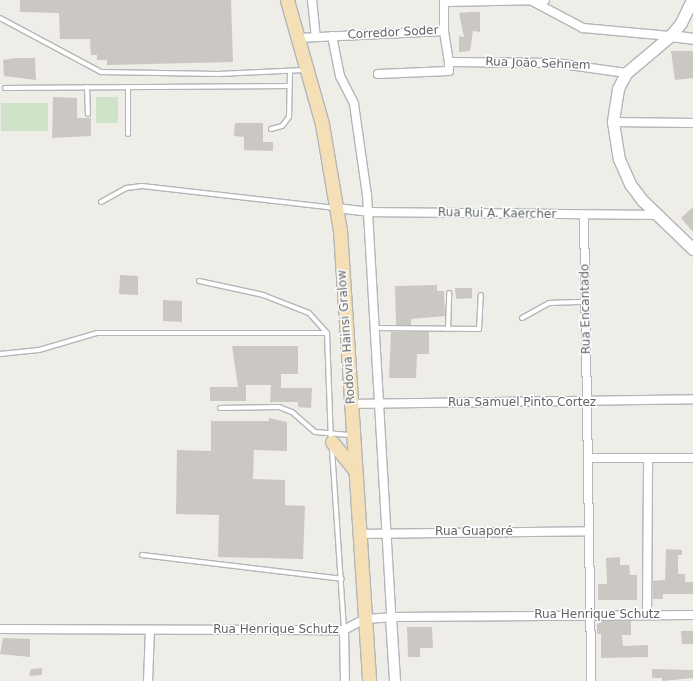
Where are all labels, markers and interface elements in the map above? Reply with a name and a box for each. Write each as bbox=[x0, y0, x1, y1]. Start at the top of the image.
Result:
street label: Corredor Soder bbox=[347, 23, 439, 43]
street label: Rua João Sehnem bbox=[485, 55, 591, 73]
street label: Rua Rui A. Kaercher bbox=[438, 206, 556, 222]
street label: Rua Encantado bbox=[578, 264, 594, 354]
street label: Rodovia Hainsi Gralow bbox=[335, 269, 359, 405]
street label: Rua Samuel Pinto Cortez bbox=[448, 396, 596, 410]
street label: Rua Guaporé bbox=[435, 525, 513, 539]
street label: Rua Henrique Schutz bbox=[534, 608, 660, 622]
street label: Rua Henrique Schutz bbox=[213, 623, 339, 637]

